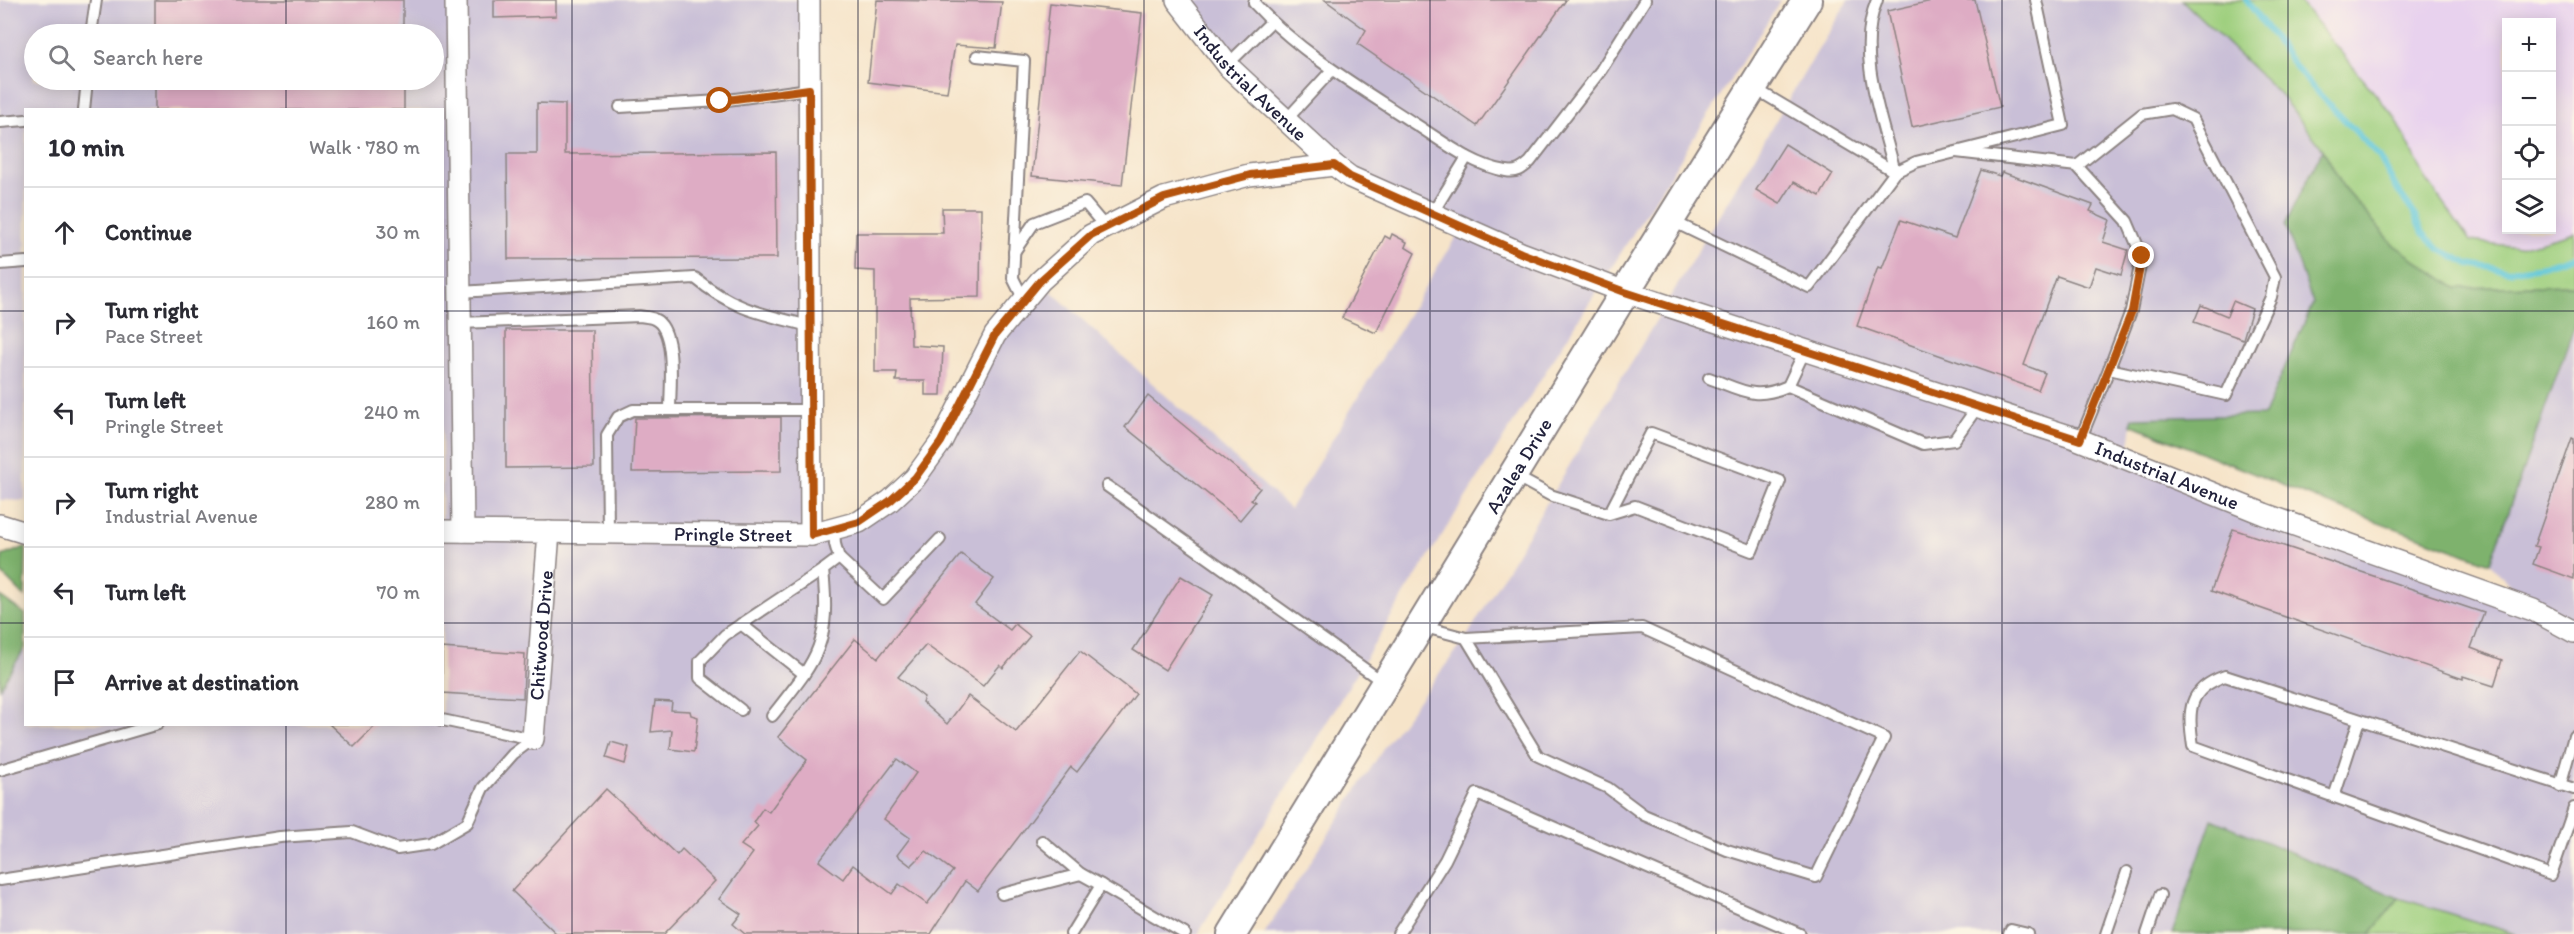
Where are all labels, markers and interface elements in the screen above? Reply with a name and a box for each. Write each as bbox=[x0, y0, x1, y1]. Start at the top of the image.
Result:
map controls bbox=[2502, 18, 2556, 234]
button: + bbox=[2502, 18, 2556, 72]
street label: Industrial Avenue bbox=[1189, 20, 1312, 146]
search box bbox=[24, 24, 444, 90]
icon: search bbox=[45, 41, 78, 74]
text: Search here bbox=[93, 44, 203, 71]
button: − bbox=[2502, 72, 2556, 126]
route start bbox=[706, 87, 732, 113]
button: locate bbox=[2502, 126, 2556, 180]
text: 10 min bbox=[48, 131, 124, 163]
text: Walk · 780 m bbox=[309, 135, 420, 159]
button: layers bbox=[2502, 180, 2556, 234]
icon: ahead bbox=[48, 216, 81, 249]
text: Continue bbox=[105, 219, 192, 246]
text: 30 m bbox=[375, 220, 420, 244]
route end bbox=[2128, 242, 2154, 268]
text: Turn right bbox=[105, 297, 199, 324]
icon: right bbox=[48, 306, 81, 339]
text: 160 m bbox=[367, 310, 420, 334]
text: Pace Street bbox=[105, 324, 203, 348]
text: Turn left bbox=[105, 387, 186, 414]
icon: left bbox=[48, 396, 81, 429]
text: 240 m bbox=[364, 400, 420, 424]
text: Pringle Street bbox=[105, 414, 223, 438]
street label: Azalea Drive bbox=[1480, 414, 1557, 518]
street label: Industrial Avenue bbox=[2092, 435, 2243, 515]
text: Turn right bbox=[105, 477, 199, 504]
icon: right bbox=[48, 486, 81, 519]
text: 280 m bbox=[365, 490, 420, 514]
text: Industrial Avenue bbox=[105, 504, 258, 528]
street label: Pringle Street bbox=[674, 522, 792, 547]
street label: Chitwood Drive bbox=[524, 569, 558, 701]
icon: left bbox=[48, 576, 81, 609]
text: Turn left bbox=[105, 579, 186, 606]
text: 70 m bbox=[376, 580, 420, 604]
icon: arrive bbox=[48, 666, 81, 699]
text: Arrive at destination bbox=[105, 669, 299, 696]

